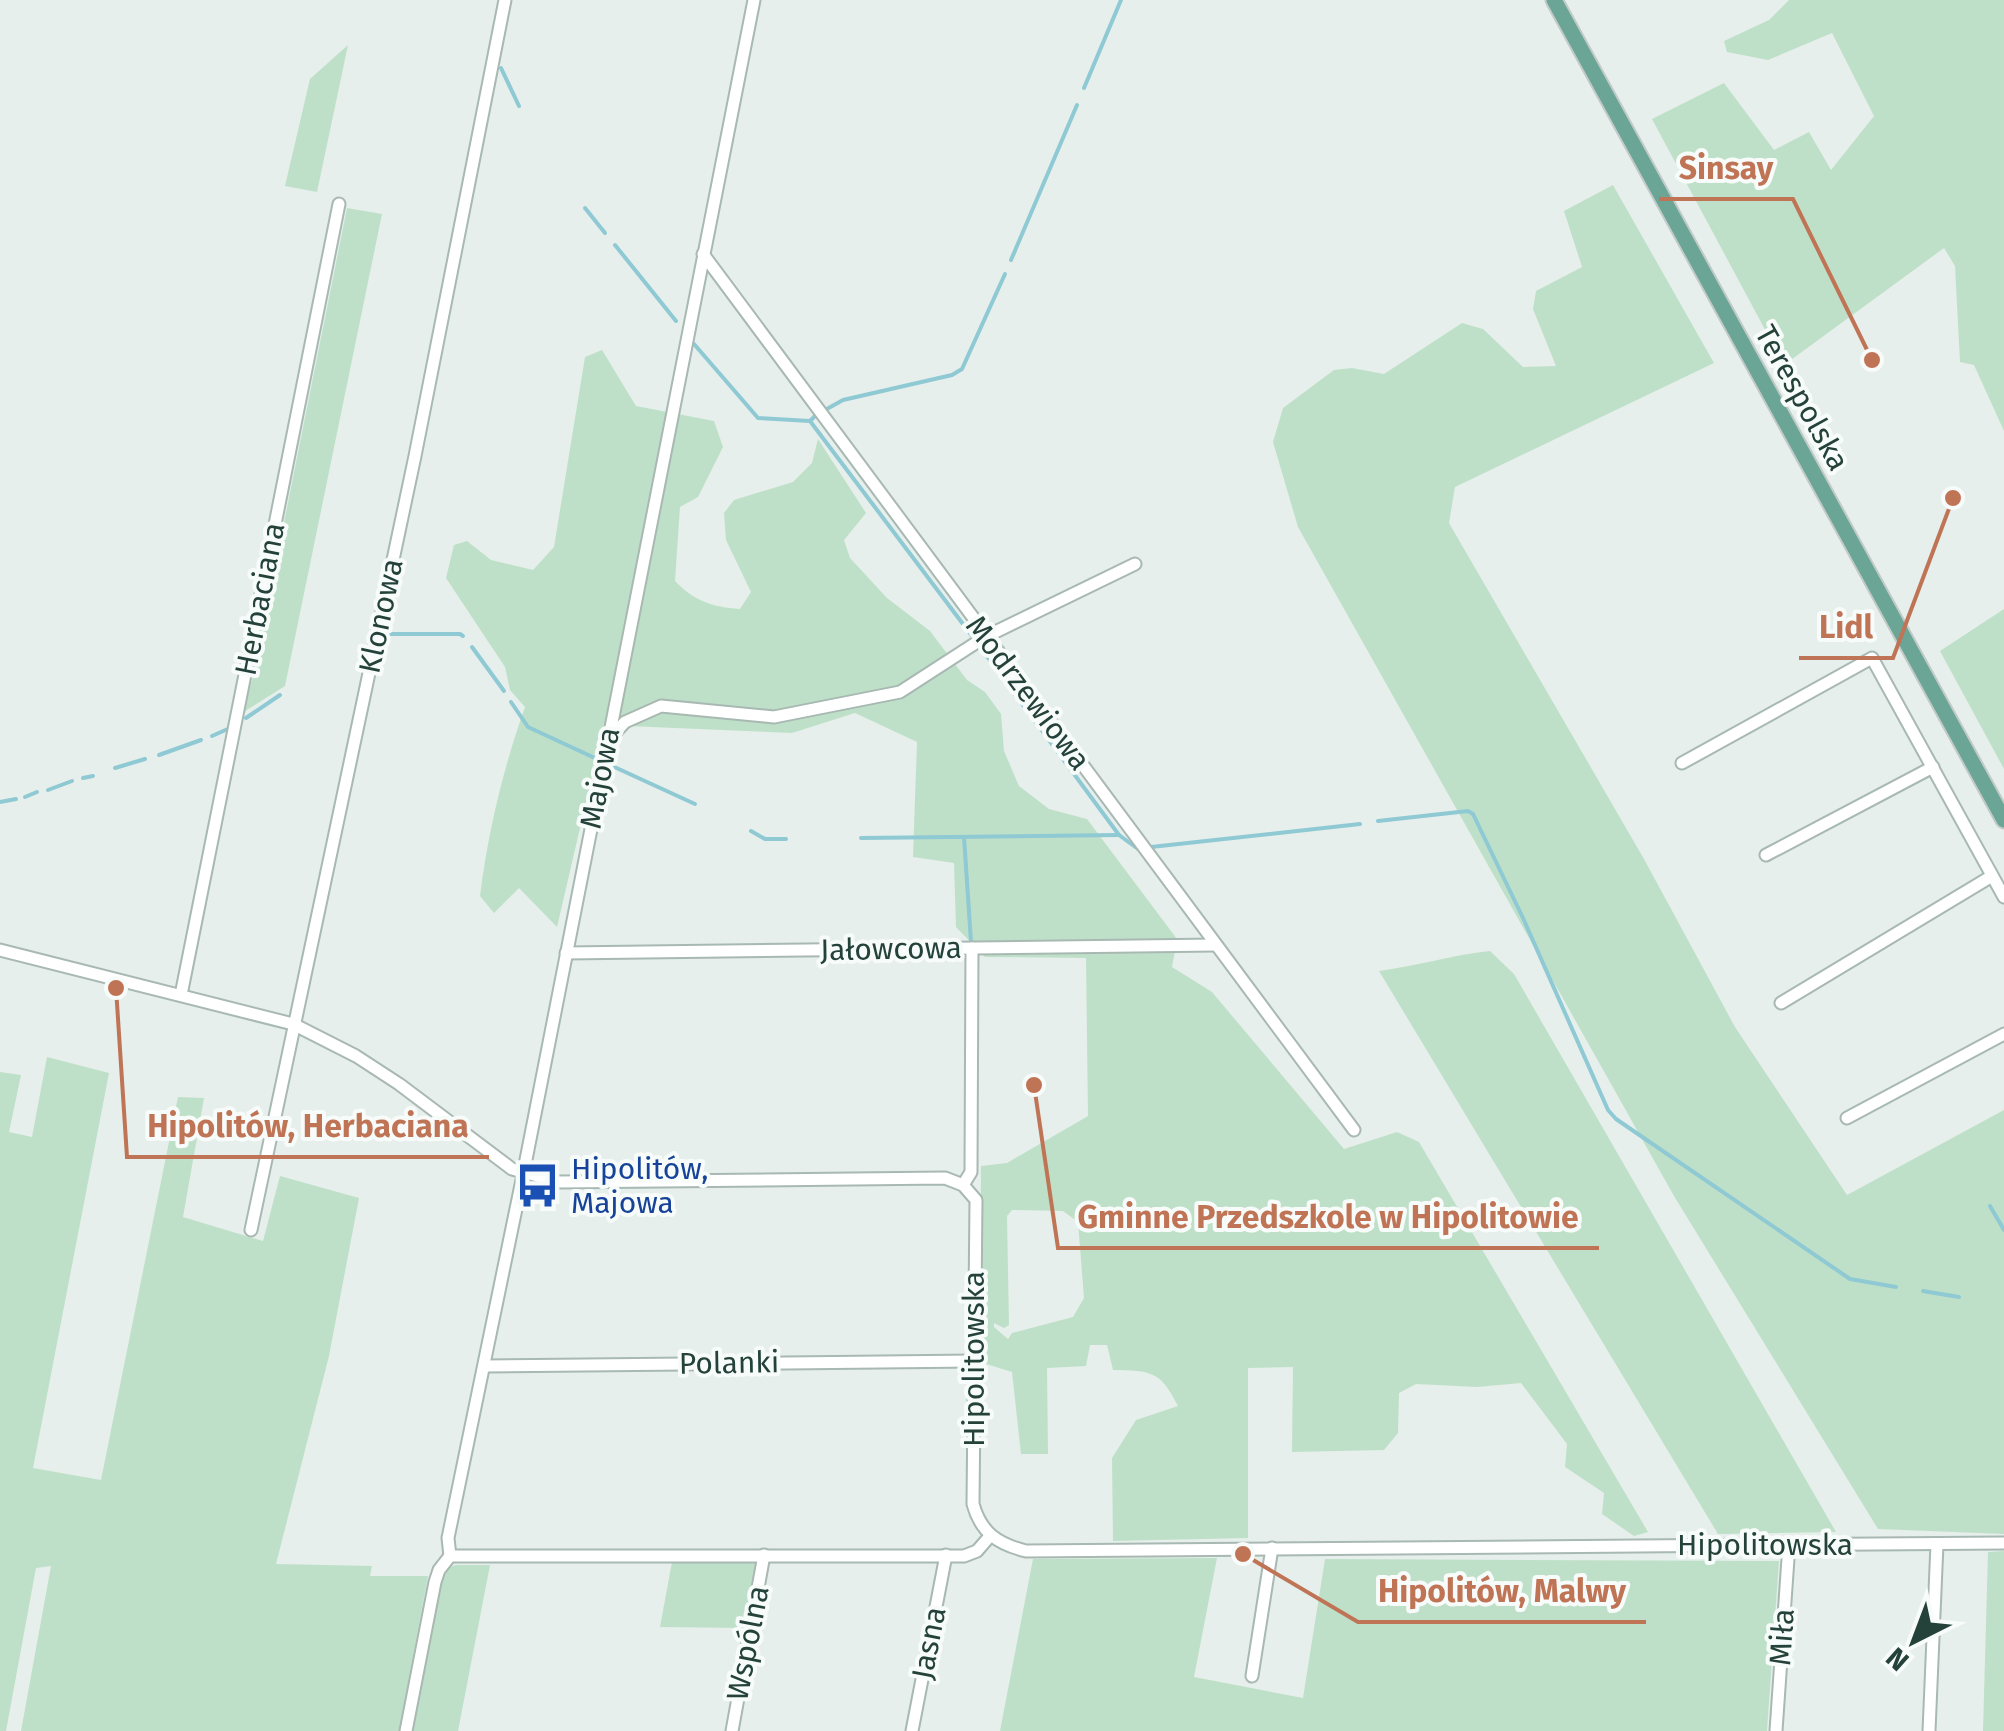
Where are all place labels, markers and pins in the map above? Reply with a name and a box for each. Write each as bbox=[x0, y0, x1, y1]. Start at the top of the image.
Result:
callout: Sinsay bbox=[1659, 137, 1793, 199]
callout: Lidl bbox=[1799, 596, 1893, 658]
callout: Hipolitów, Herbaciana bbox=[127, 1095, 489, 1157]
place label: Hipolitów, Majowa bbox=[571, 1151, 708, 1221]
bus stop icon: Hipolitów, Majowa bbox=[514, 1162, 562, 1210]
callout: Gminne Przedszkole w Hipolitowie bbox=[1058, 1186, 1599, 1248]
callout: Hipolitów, Malwy bbox=[1358, 1560, 1646, 1622]

